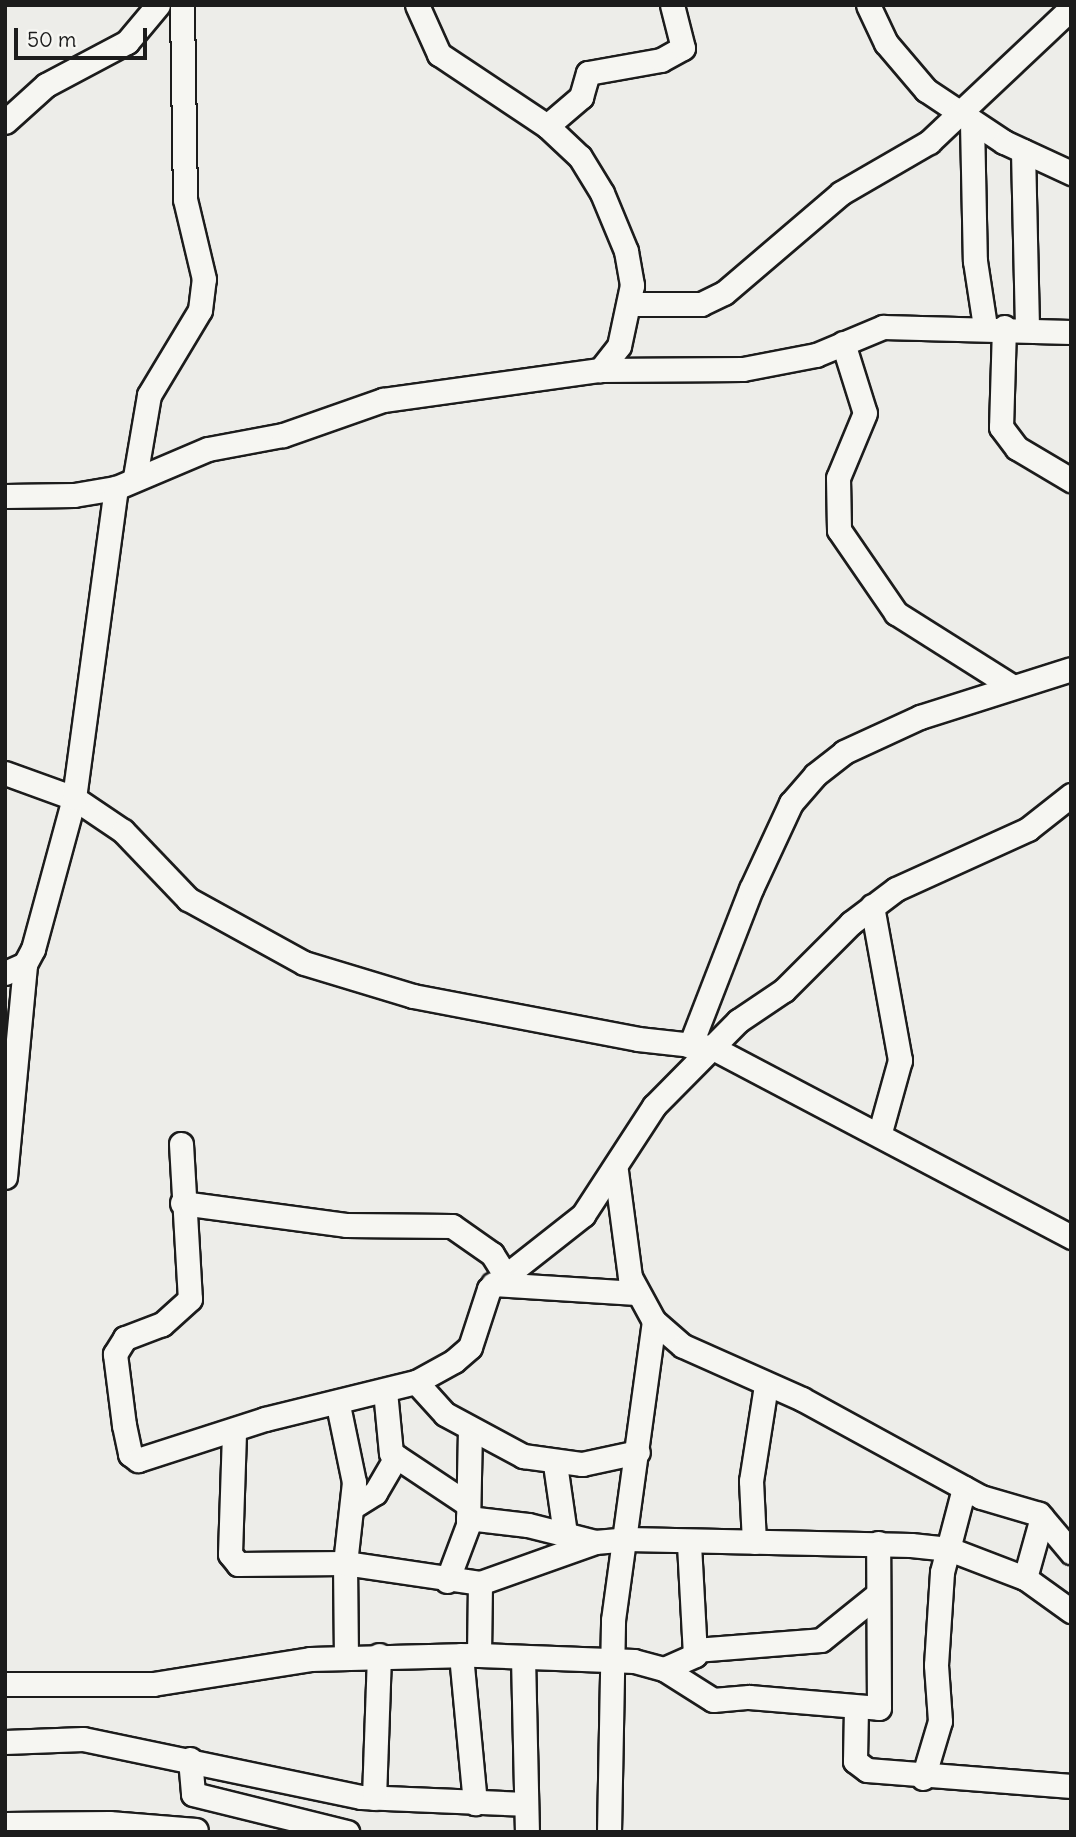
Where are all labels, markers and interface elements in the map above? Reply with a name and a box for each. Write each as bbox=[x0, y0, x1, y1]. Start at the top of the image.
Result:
scale bar bbox=[18, 14, 150, 58]
text: 50 m bbox=[27, 26, 76, 53]

